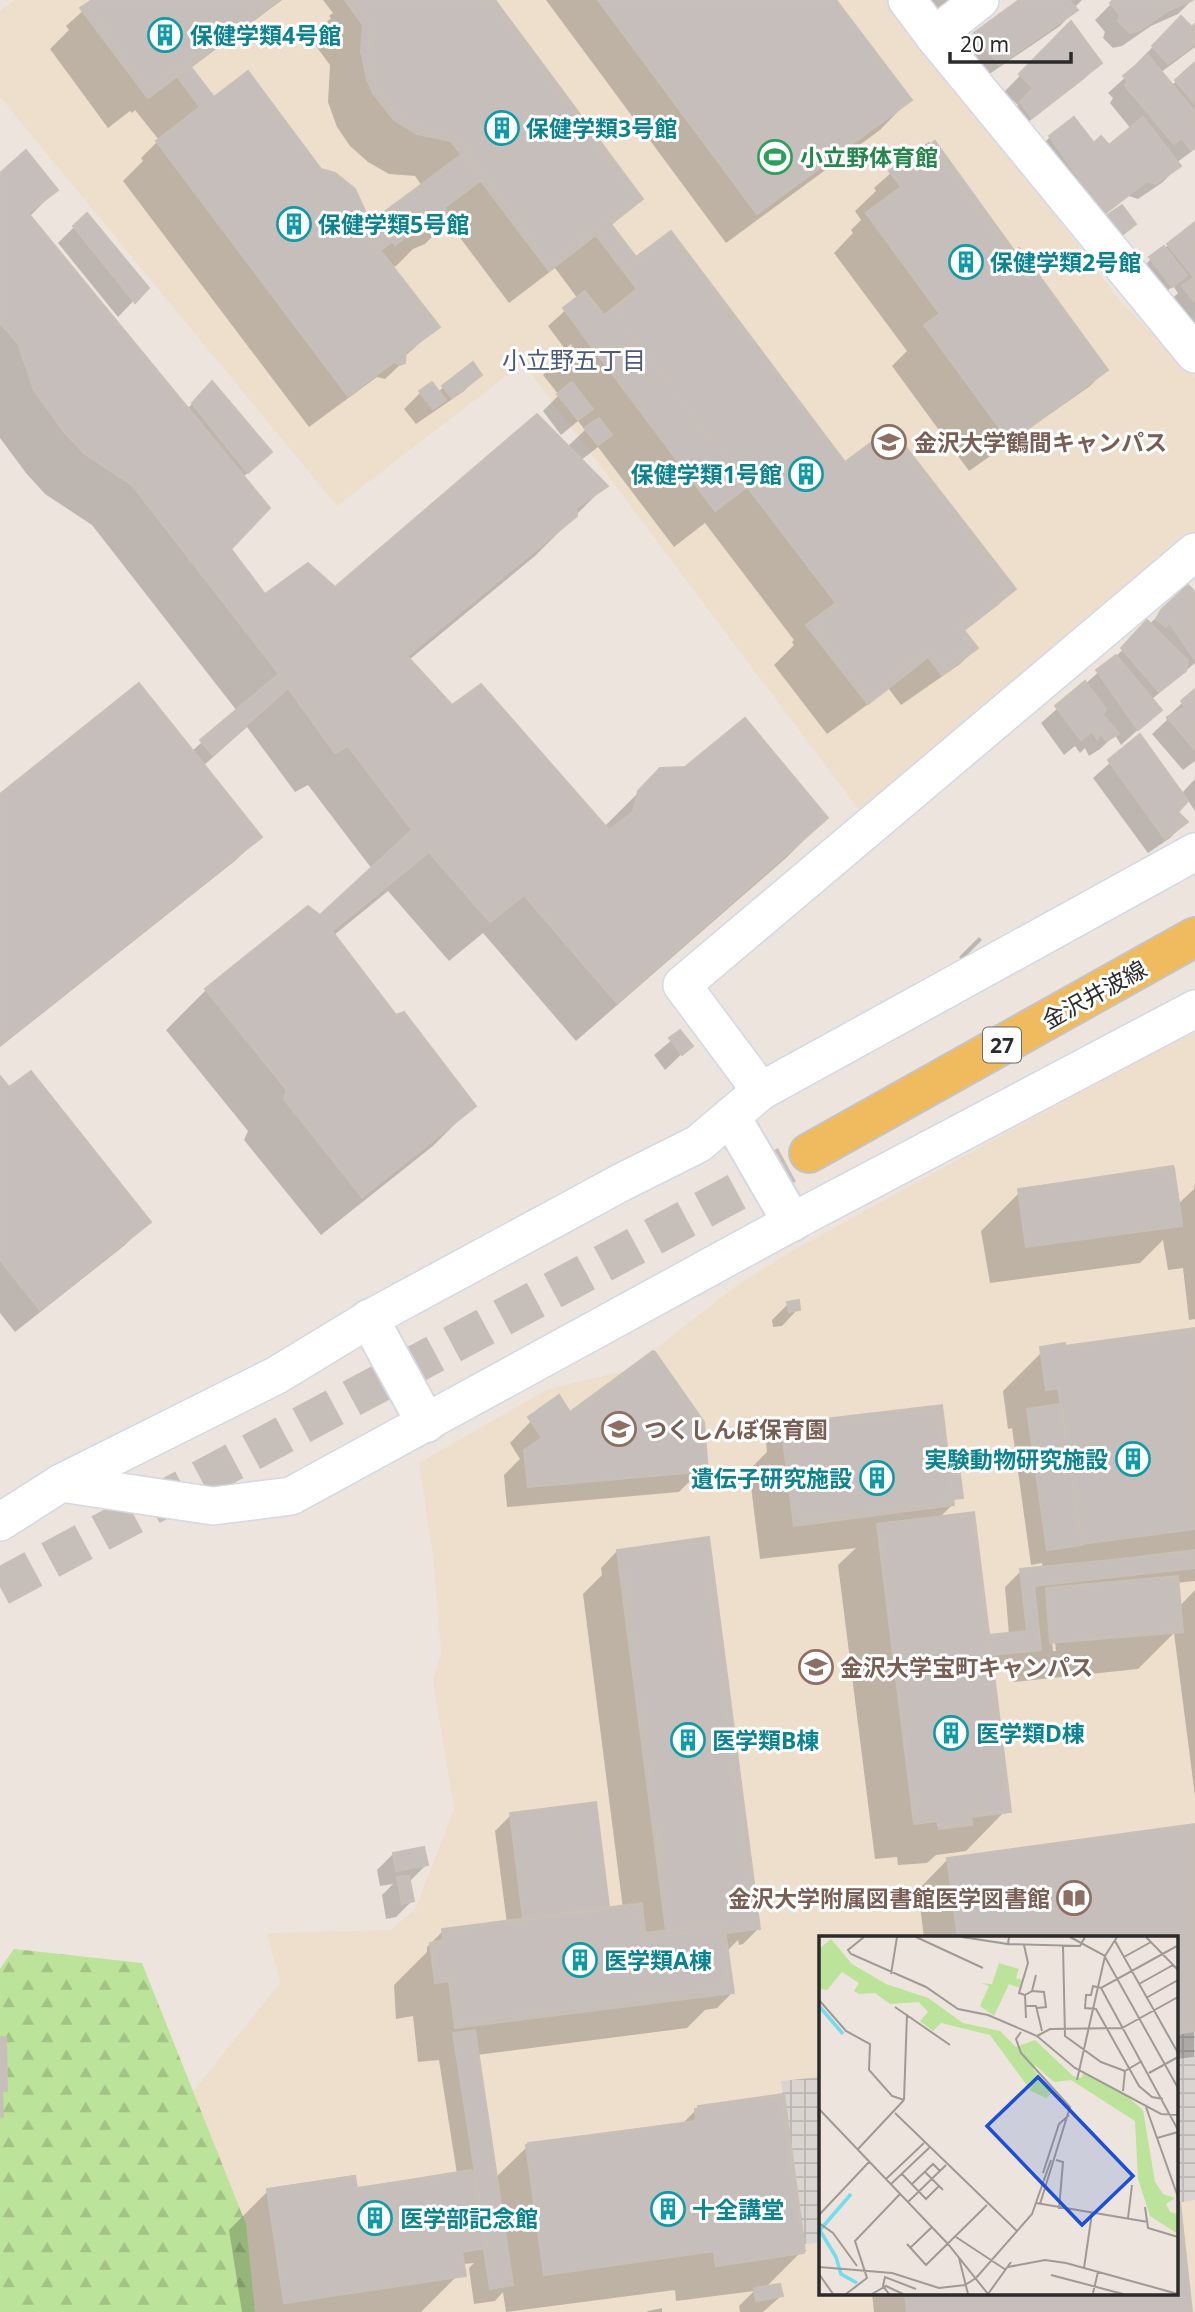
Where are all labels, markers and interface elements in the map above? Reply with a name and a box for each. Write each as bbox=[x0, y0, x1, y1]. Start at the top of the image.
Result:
building icon: 保健学類4号館 bbox=[146, 16, 184, 54]
place label: 保健学類4号館 bbox=[190, 19, 341, 51]
scale bar bbox=[950, 21, 1071, 65]
text: 20 m bbox=[960, 30, 1009, 58]
building icon: 保健学類3号館 bbox=[483, 109, 521, 147]
place label: 保健学類3号館 bbox=[526, 112, 677, 144]
sports icon: 小立野体育館 bbox=[756, 138, 794, 176]
place label: 小立野体育館 bbox=[800, 141, 938, 173]
building icon: 保健学類5号館 bbox=[275, 205, 313, 243]
place label: 保健学類5号館 bbox=[318, 208, 469, 240]
building icon: 保健学類2号館 bbox=[947, 243, 985, 281]
place label: 保健学類2号館 bbox=[990, 246, 1141, 278]
district label: 小立野五丁目 bbox=[502, 343, 646, 376]
school or university icon: 金沢大学鶴間キャンパス bbox=[870, 423, 908, 461]
place label: 金沢大学鶴間キャンパス bbox=[914, 426, 1167, 458]
building icon: 保健学類1号館 bbox=[787, 455, 825, 493]
place label: 保健学類1号館 bbox=[631, 458, 782, 490]
street label: 金沢井波線 bbox=[1036, 952, 1152, 1036]
road number: 27 bbox=[983, 1028, 1021, 1062]
school or university icon: つくしんぼ保育園 bbox=[600, 1410, 638, 1448]
place label: つくしんぼ保育園 bbox=[644, 1413, 828, 1445]
building icon: 実験動物研究施設 bbox=[1114, 1440, 1152, 1478]
place label: 実験動物研究施設 bbox=[924, 1443, 1108, 1475]
building icon: 遺伝子研究施設 bbox=[858, 1459, 896, 1497]
place label: 遺伝子研究施設 bbox=[691, 1462, 852, 1494]
school or university icon: 金沢大学宝町キャンパス bbox=[797, 1648, 835, 1686]
place label: 金沢大学宝町キャンパス bbox=[840, 1651, 1093, 1683]
building icon: 医学類D棟 bbox=[932, 1714, 970, 1752]
place label: 医学類D棟 bbox=[976, 1717, 1085, 1749]
building icon: 医学類B棟 bbox=[669, 1721, 707, 1759]
place label: 医学類B棟 bbox=[712, 1724, 819, 1756]
library icon: 金沢大学附属図書館医学図書館 bbox=[1055, 1879, 1093, 1917]
place label: 金沢大学附属図書館医学図書館 bbox=[728, 1882, 1050, 1914]
inset map bbox=[819, 1936, 1178, 2294]
building icon: 医学類A棟 bbox=[561, 1941, 599, 1979]
place label: 医学類A棟 bbox=[604, 1944, 712, 1976]
building icon: 十全講堂 bbox=[649, 2190, 687, 2228]
place label: 十全講堂 bbox=[692, 2193, 784, 2225]
building icon: 医学部記念館 bbox=[356, 2199, 394, 2237]
place label: 医学部記念館 bbox=[400, 2202, 538, 2234]

